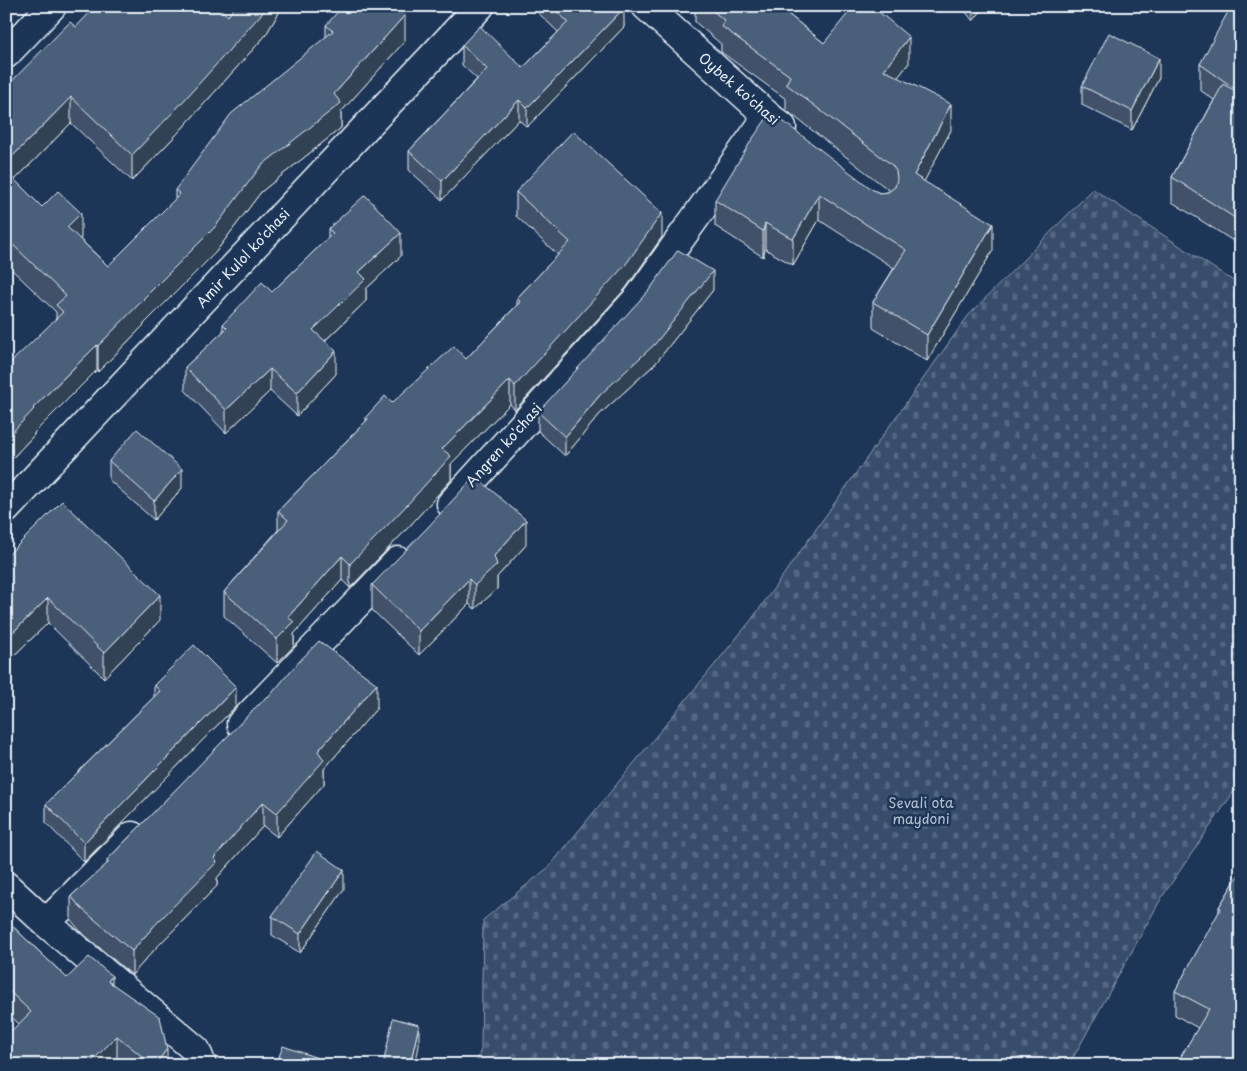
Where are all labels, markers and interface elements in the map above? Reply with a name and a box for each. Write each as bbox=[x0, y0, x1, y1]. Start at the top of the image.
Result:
street label: Oybek ko'chasi bbox=[694, 48, 784, 130]
street label: Amir Kulol ko'chasi bbox=[191, 203, 294, 312]
street label: Angren ko'chasi bbox=[460, 398, 547, 491]
park label: Sevali ota maydoni bbox=[888, 792, 954, 829]

